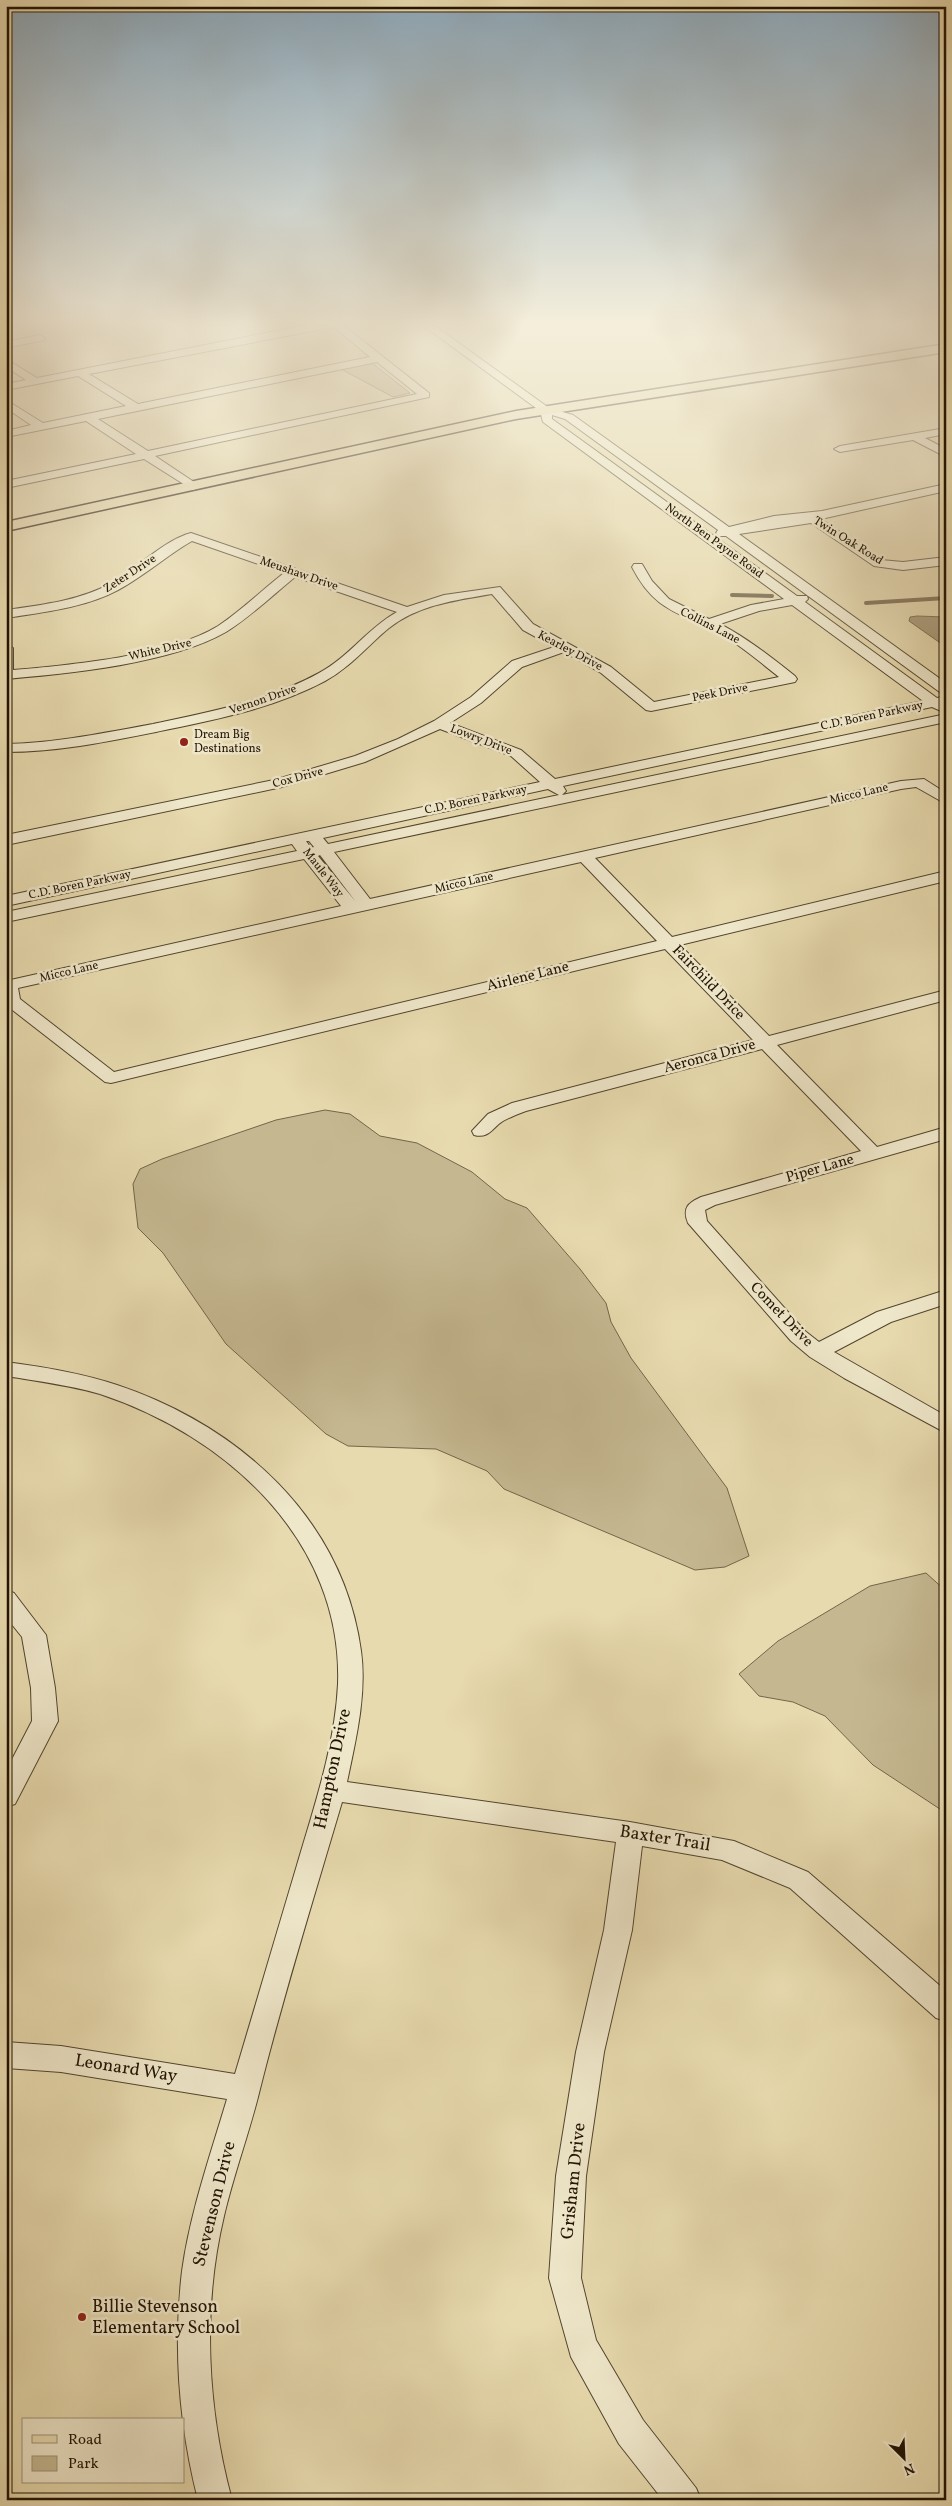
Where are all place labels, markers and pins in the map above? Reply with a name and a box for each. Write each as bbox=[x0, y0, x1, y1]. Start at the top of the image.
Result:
place label: Dream Big Destinations bbox=[194, 727, 261, 757]
marker: Dream Big Destinations bbox=[178, 736, 190, 748]
place label: Billie Stevenson Elementary School bbox=[92, 2295, 240, 2341]
marker: Billie Stevenson Elementary School bbox=[76, 2311, 88, 2323]

